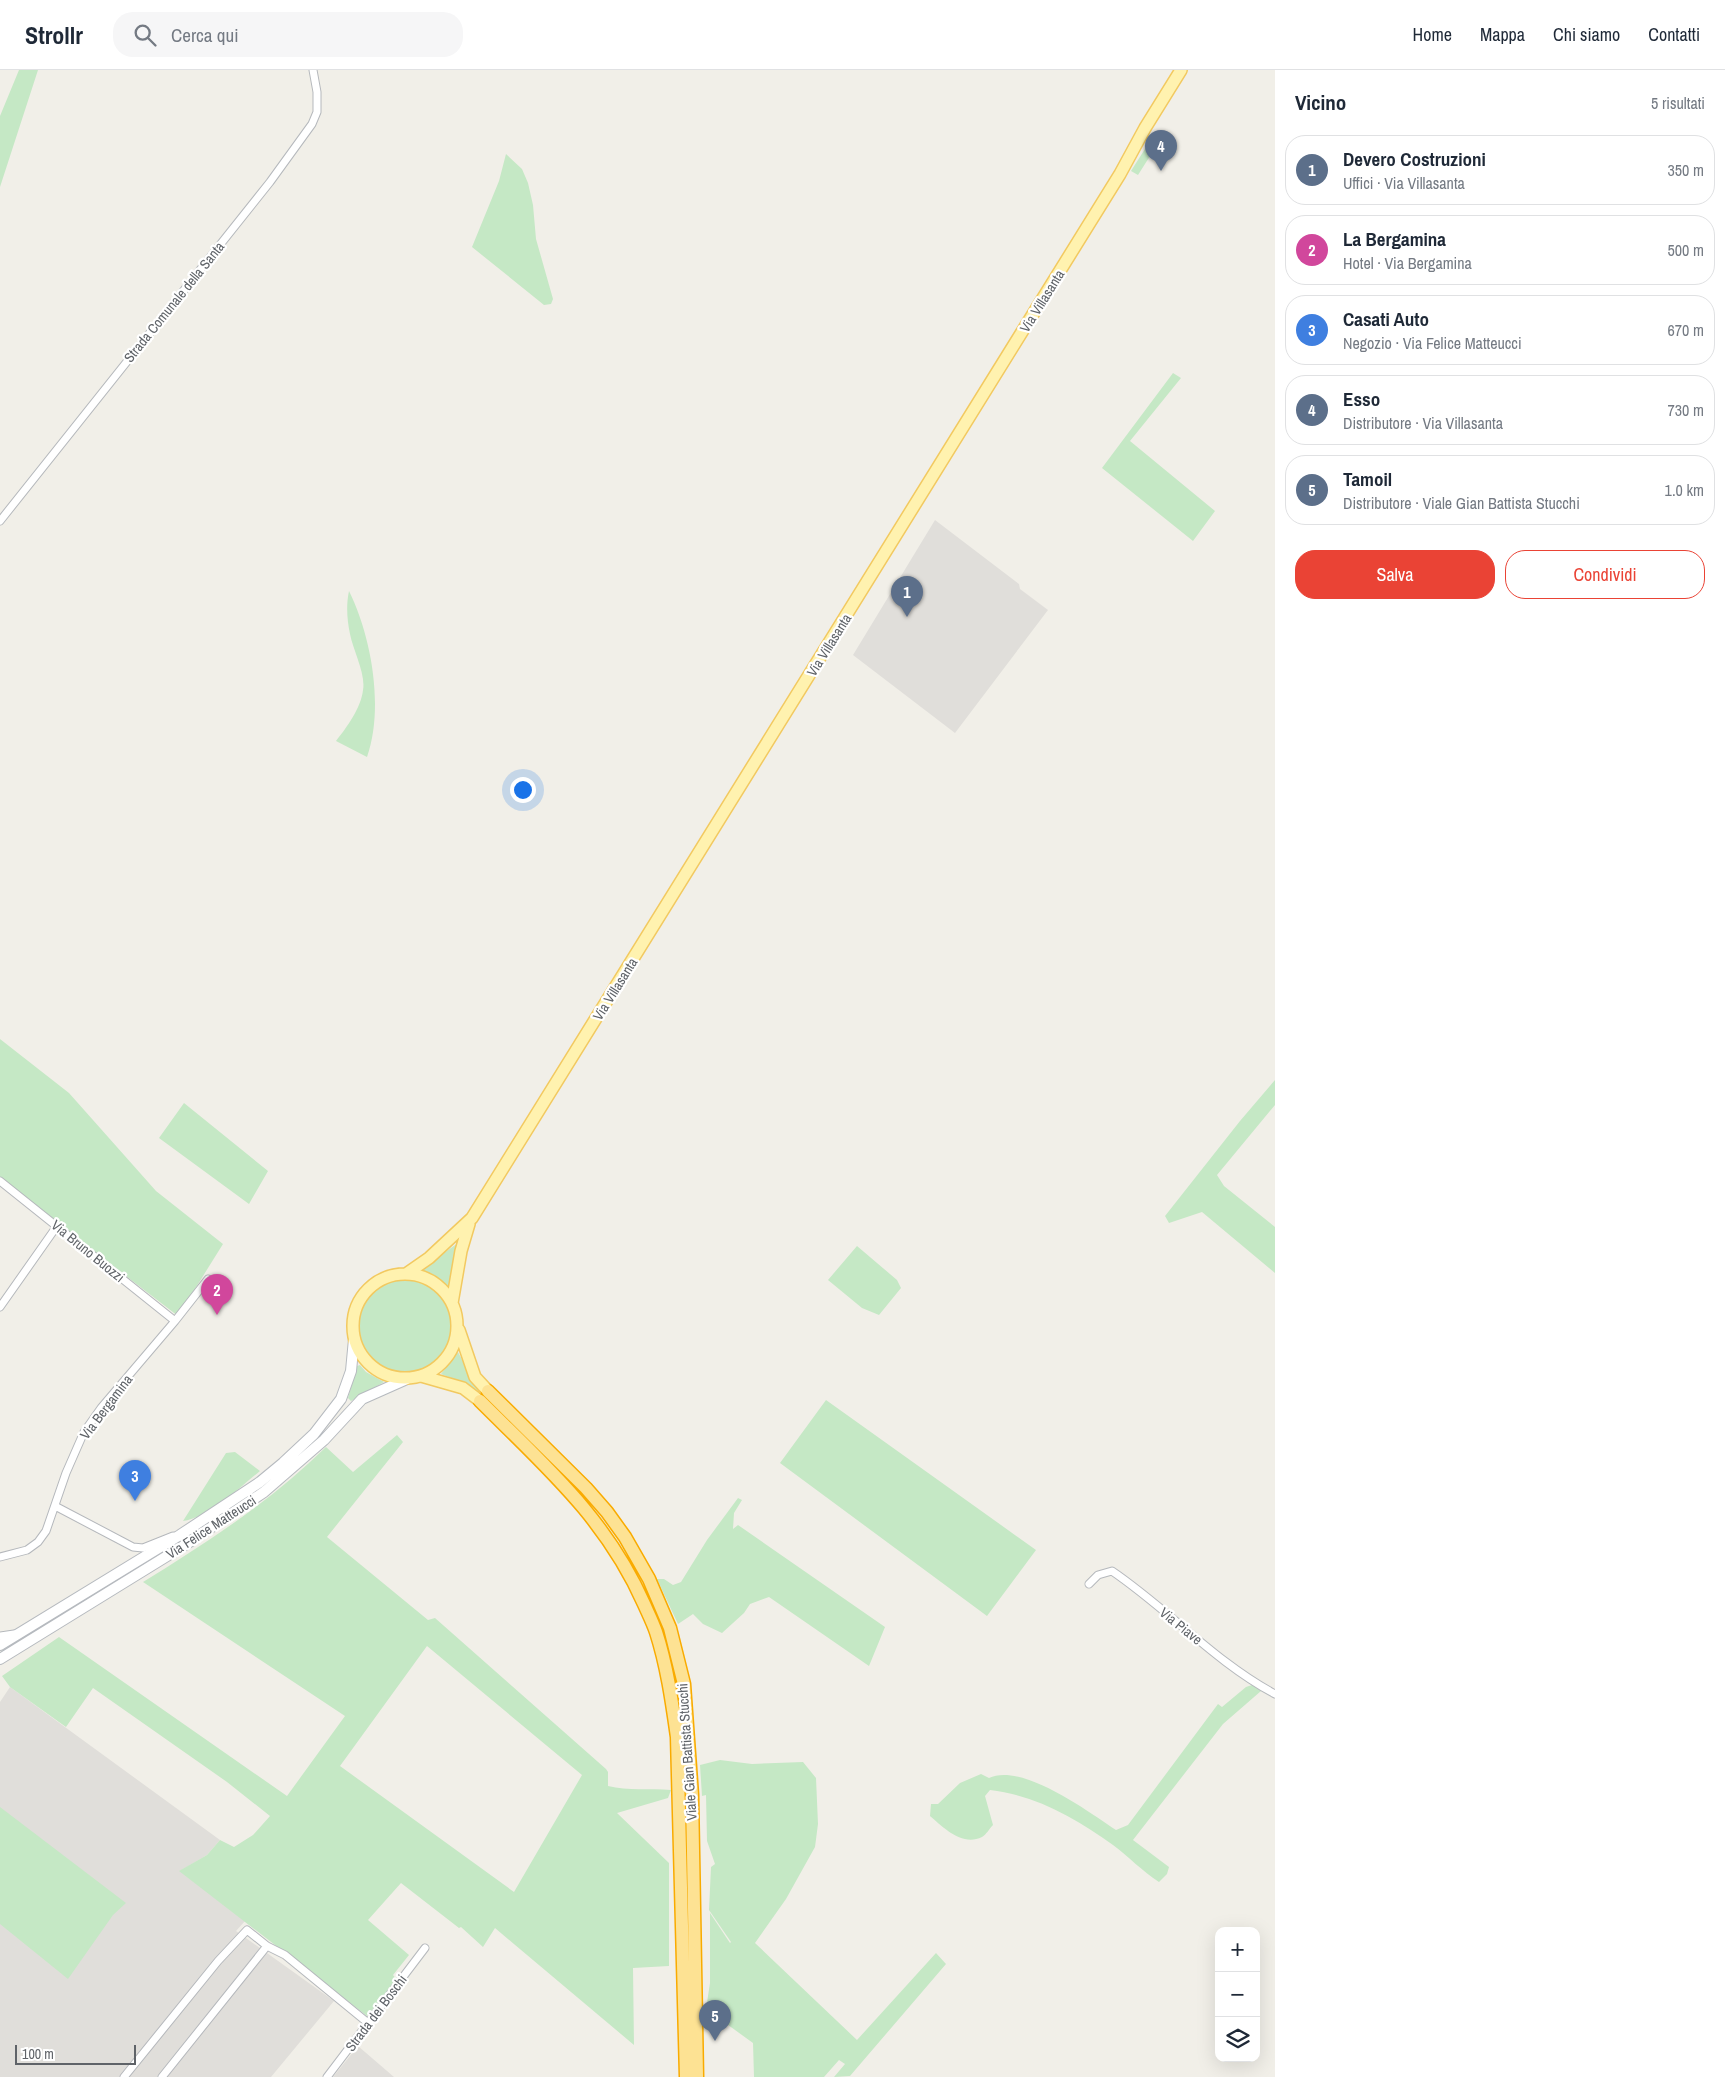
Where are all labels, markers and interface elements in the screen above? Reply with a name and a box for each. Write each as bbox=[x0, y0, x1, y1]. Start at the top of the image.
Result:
search box bbox=[113, 12, 463, 57]
text: Strollr bbox=[25, 19, 83, 51]
icon: search bbox=[131, 21, 159, 49]
text: Cerca qui bbox=[171, 22, 239, 48]
text: Home bbox=[1413, 22, 1452, 47]
text: Mappa bbox=[1480, 22, 1525, 47]
text: Chi siamo bbox=[1553, 22, 1620, 47]
text: Contatti bbox=[1648, 22, 1700, 47]
text: Vicino bbox=[1295, 88, 1346, 117]
text: 5 risultati bbox=[1651, 92, 1705, 114]
pin: 4 bbox=[1145, 130, 1177, 171]
text: Devero Costruzioni bbox=[1343, 146, 1486, 172]
text: 1 bbox=[1308, 159, 1316, 181]
text: 350 m bbox=[1668, 159, 1704, 181]
text: Uffici · Via Villasanta bbox=[1343, 172, 1465, 194]
text: La Bergamina bbox=[1343, 226, 1446, 252]
street label: Strada Comunale della Santa bbox=[120, 238, 229, 366]
text: 2 bbox=[1308, 239, 1316, 261]
text: 500 m bbox=[1668, 239, 1704, 261]
text: Hotel · Via Bergamina bbox=[1343, 252, 1472, 274]
street label: Via Villasanta bbox=[1016, 266, 1069, 336]
text: Casati Auto bbox=[1343, 306, 1429, 332]
text: 3 bbox=[1308, 319, 1316, 341]
text: 670 m bbox=[1668, 319, 1704, 341]
text: Negozio · Via Felice Matteucci bbox=[1343, 332, 1522, 354]
text: Esso bbox=[1343, 386, 1380, 412]
text: 4 bbox=[1308, 399, 1316, 421]
text: 730 m bbox=[1668, 399, 1704, 421]
text: Distributore · Via Villasanta bbox=[1343, 412, 1503, 434]
text: Tamoil bbox=[1343, 466, 1392, 492]
text: 5 bbox=[1308, 479, 1316, 501]
text: 1.0 km bbox=[1665, 479, 1704, 501]
text: Distributore · Viale Gian Battista Stucchi bbox=[1343, 492, 1580, 514]
button: Salva bbox=[1295, 550, 1495, 599]
button: Condividi bbox=[1505, 550, 1705, 599]
pin: 1 bbox=[891, 576, 923, 617]
street label: Via Villasanta bbox=[803, 610, 856, 680]
your location bbox=[510, 777, 536, 803]
street label: Via Villasanta bbox=[589, 954, 642, 1024]
street label: Via Bruno Buozzi bbox=[48, 1216, 128, 1286]
pin: 2 bbox=[201, 1274, 233, 1315]
street label: Via Bergamina bbox=[76, 1371, 137, 1443]
pin: 3 bbox=[119, 1460, 151, 1501]
street label: Via Felice Matteucci bbox=[163, 1491, 259, 1563]
street label: Via Piave bbox=[1156, 1603, 1206, 1649]
street label: Viale Gian Battista Stucchi bbox=[673, 1683, 701, 1821]
map controls bbox=[1215, 1927, 1260, 2062]
button: + bbox=[1215, 1927, 1260, 1972]
street label: Strada dei Boschi bbox=[341, 1971, 411, 2055]
button: − bbox=[1215, 1972, 1260, 2017]
pin: 5 bbox=[699, 2000, 731, 2041]
button: layers bbox=[1215, 2017, 1260, 2062]
scale bar bbox=[15, 2042, 136, 2065]
text: 100 m bbox=[22, 2045, 54, 2063]

